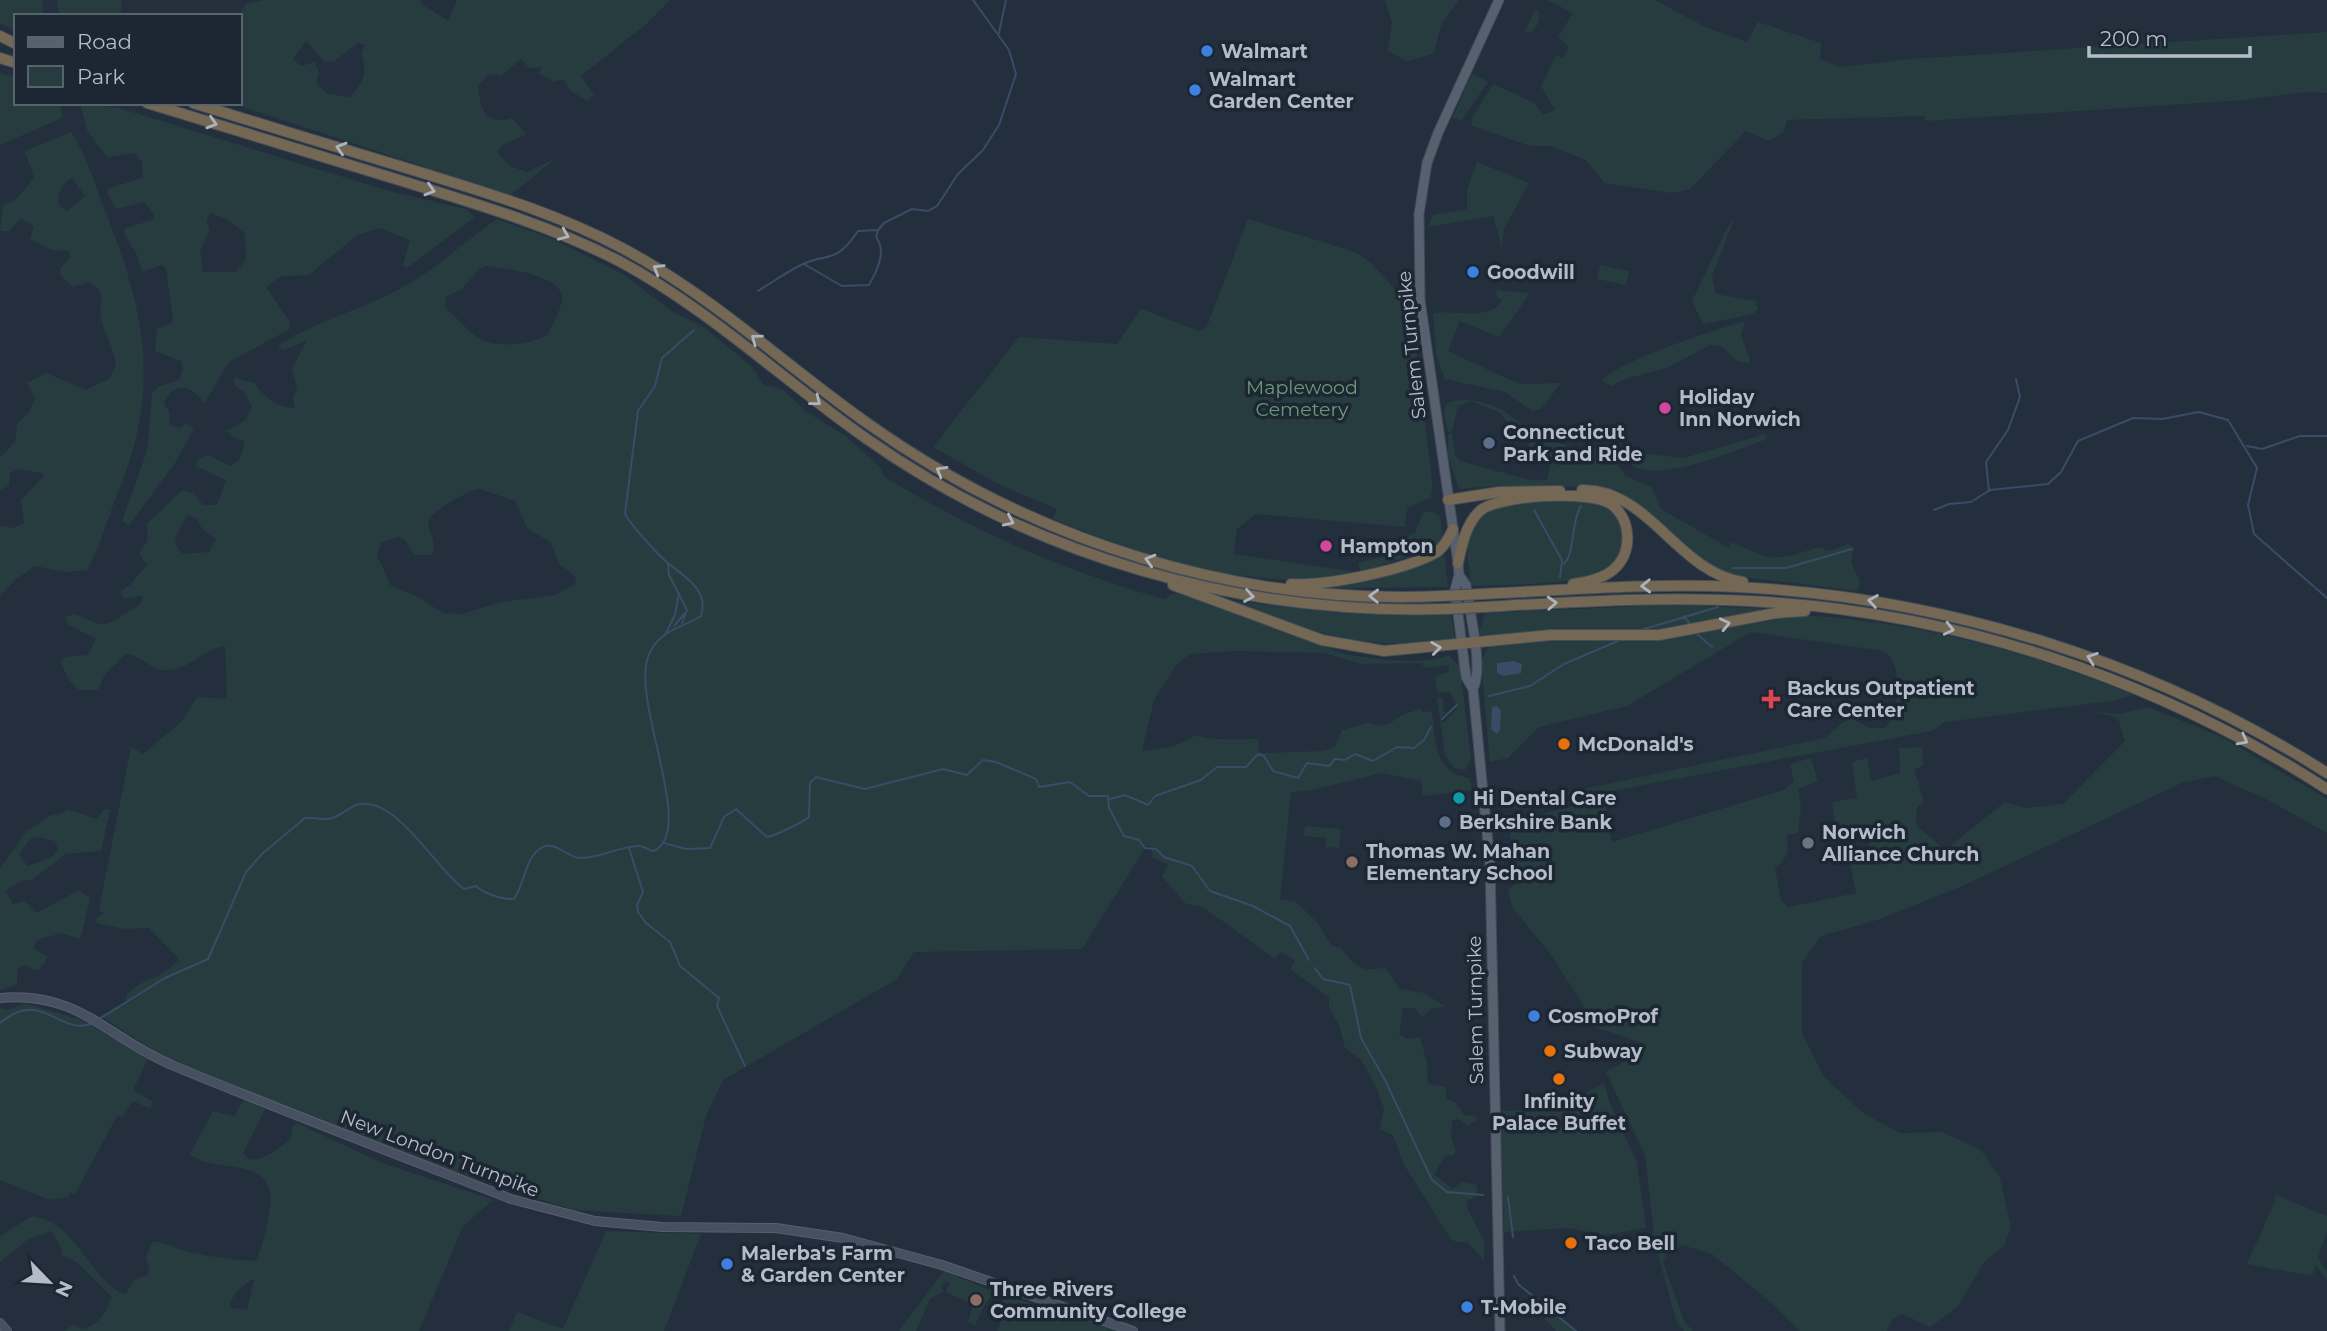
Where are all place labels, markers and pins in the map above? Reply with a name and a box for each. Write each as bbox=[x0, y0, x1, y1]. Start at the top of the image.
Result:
place label: Walmart bbox=[1221, 40, 1308, 63]
marker: Walmart bbox=[1199, 43, 1215, 59]
place label: Walmart Garden Center bbox=[1209, 68, 1354, 113]
marker: Walmart Garden Center bbox=[1187, 82, 1203, 98]
place label: Goodwill bbox=[1487, 261, 1575, 284]
marker: Goodwill bbox=[1465, 264, 1481, 280]
place label: Holiday Inn Norwich bbox=[1679, 386, 1801, 431]
marker: Holiday Inn Norwich bbox=[1657, 400, 1673, 416]
place label: Connecticut Park and Ride bbox=[1503, 421, 1643, 466]
marker: Connecticut Park and Ride bbox=[1481, 435, 1497, 451]
place label: Hampton bbox=[1340, 535, 1434, 558]
marker: Hampton bbox=[1318, 538, 1334, 554]
place label: Backus Outpatient Care Center bbox=[1787, 677, 1975, 722]
marker: Backus Outpatient Care Center bbox=[1761, 689, 1781, 709]
place label: McDonald's bbox=[1578, 733, 1694, 756]
marker: McDonald's bbox=[1556, 736, 1572, 752]
place label: Hi Dental Care bbox=[1473, 787, 1616, 810]
marker: Hi Dental Care bbox=[1451, 790, 1467, 806]
place label: Berkshire Bank bbox=[1459, 811, 1612, 834]
marker: Berkshire Bank bbox=[1437, 814, 1453, 830]
place label: Norwich Alliance Church bbox=[1821, 821, 1979, 866]
marker: Norwich Alliance Church bbox=[1800, 835, 1816, 851]
place label: Thomas W. Mahan Elementary School bbox=[1366, 840, 1553, 885]
marker: Thomas W. Mahan Elementary School bbox=[1344, 854, 1360, 870]
place label: CosmoProf bbox=[1548, 1005, 1659, 1028]
marker: CosmoProf bbox=[1526, 1008, 1542, 1024]
place label: Subway bbox=[1564, 1040, 1643, 1063]
marker: Subway bbox=[1542, 1043, 1558, 1059]
marker: Infinity Palace Buffet bbox=[1551, 1071, 1567, 1087]
place label: Infinity Palace Buffet bbox=[1492, 1090, 1626, 1135]
place label: Taco Bell bbox=[1585, 1232, 1675, 1255]
marker: Taco Bell bbox=[1563, 1235, 1579, 1251]
place label: Malerba's Farm & Garden Center bbox=[741, 1242, 905, 1287]
marker: Malerba's Farm & Garden Center bbox=[719, 1256, 735, 1272]
place label: Three Rivers Community College bbox=[990, 1278, 1187, 1323]
marker: Three Rivers Community College bbox=[968, 1292, 984, 1308]
place label: T-Mobile bbox=[1481, 1296, 1567, 1319]
marker: T-Mobile bbox=[1459, 1299, 1475, 1315]

